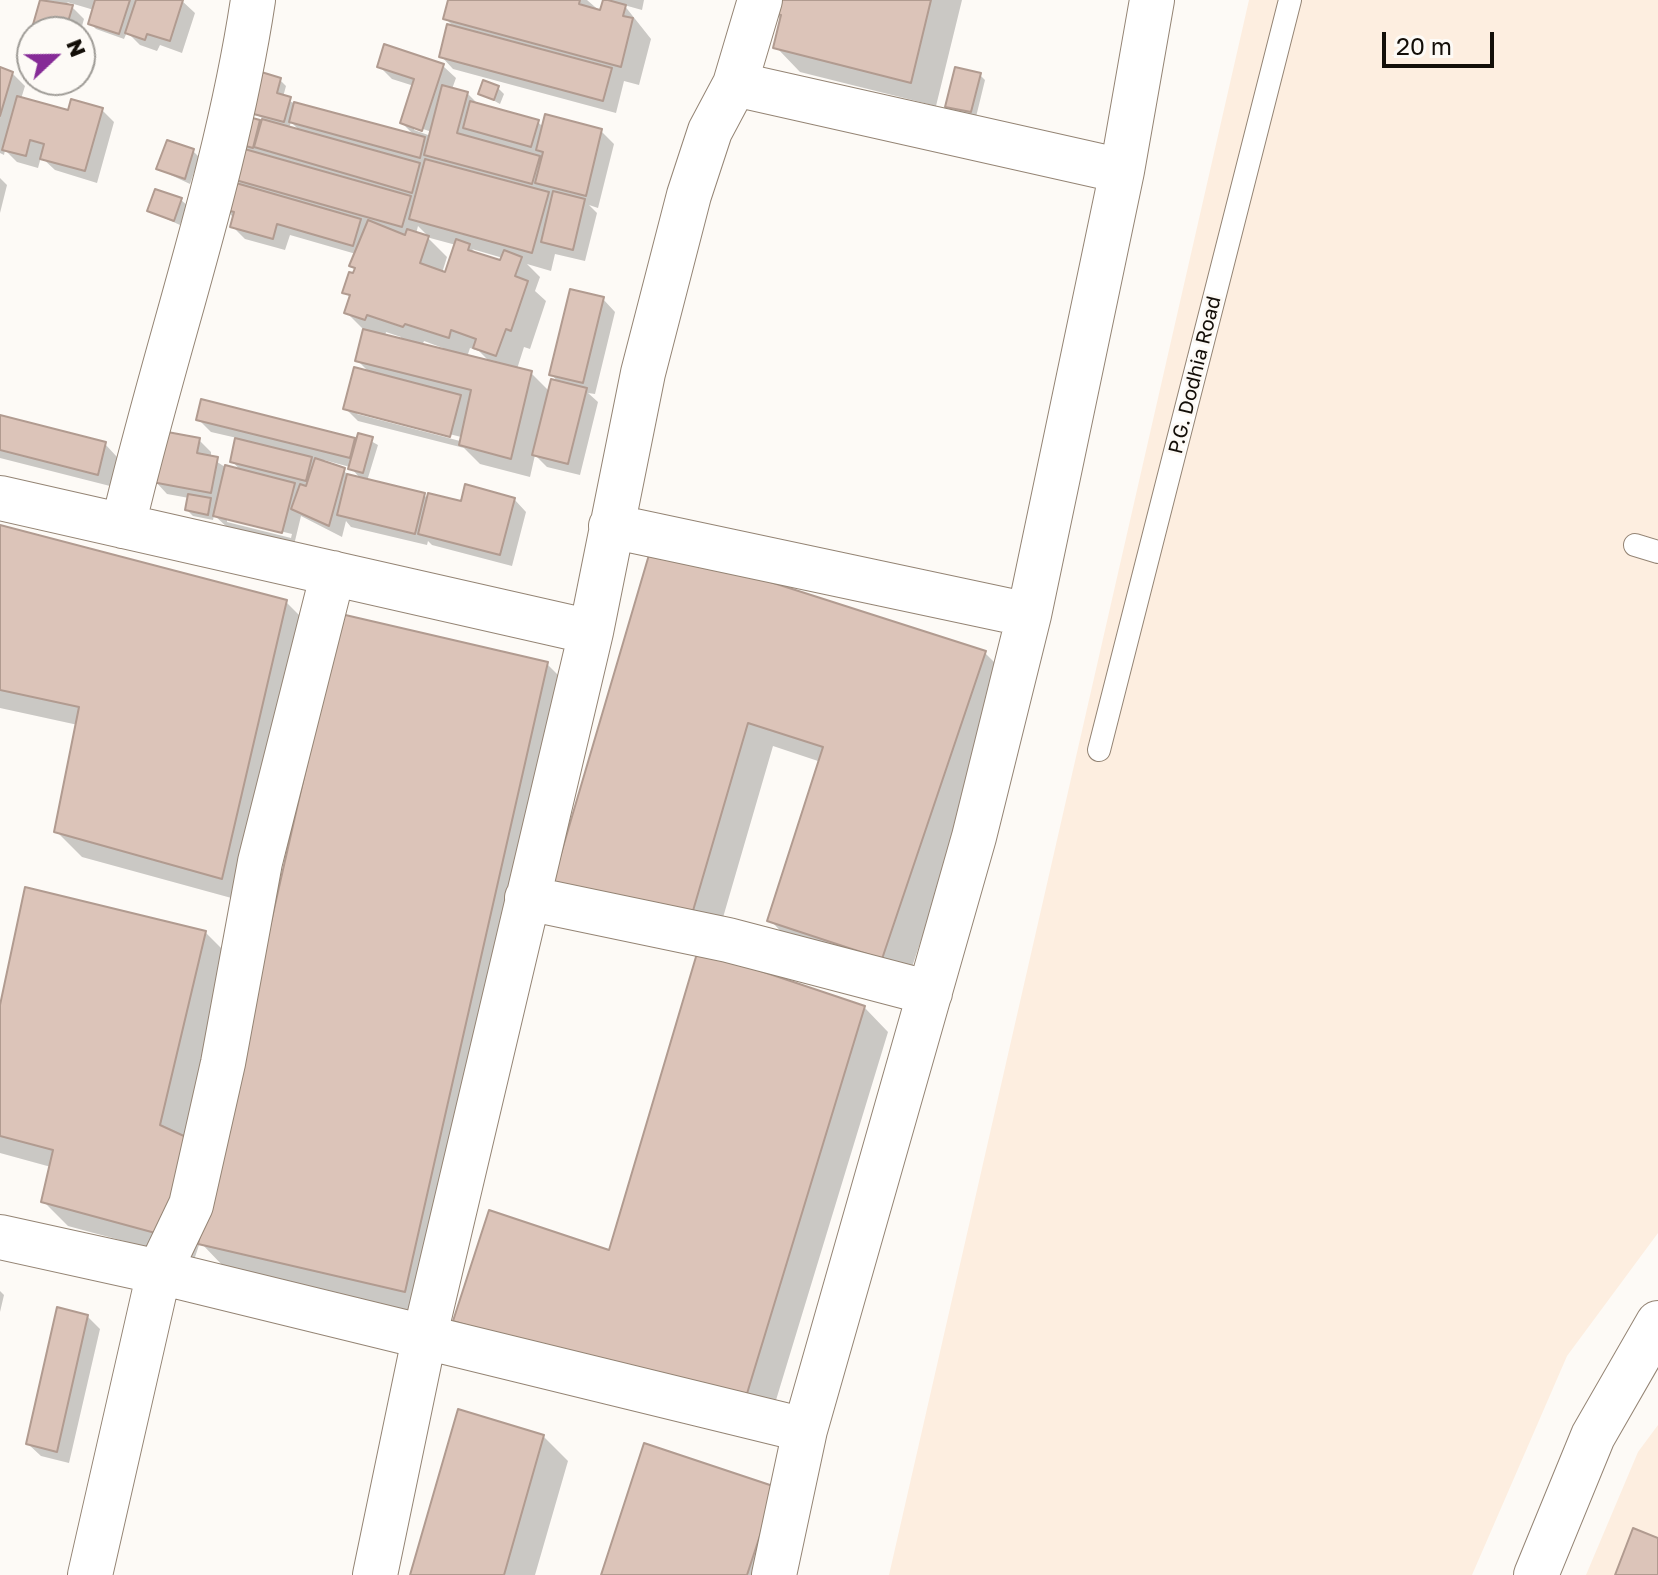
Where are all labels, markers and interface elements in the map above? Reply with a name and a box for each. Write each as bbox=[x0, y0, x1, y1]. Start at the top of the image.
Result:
north arrow bbox=[16, 16, 96, 96]
scale bar bbox=[1386, 16, 1498, 66]
text: 20 m bbox=[1396, 31, 1452, 60]
text: N bbox=[61, 35, 93, 60]
street label: P.G. Dodhia Road bbox=[1164, 294, 1226, 456]

